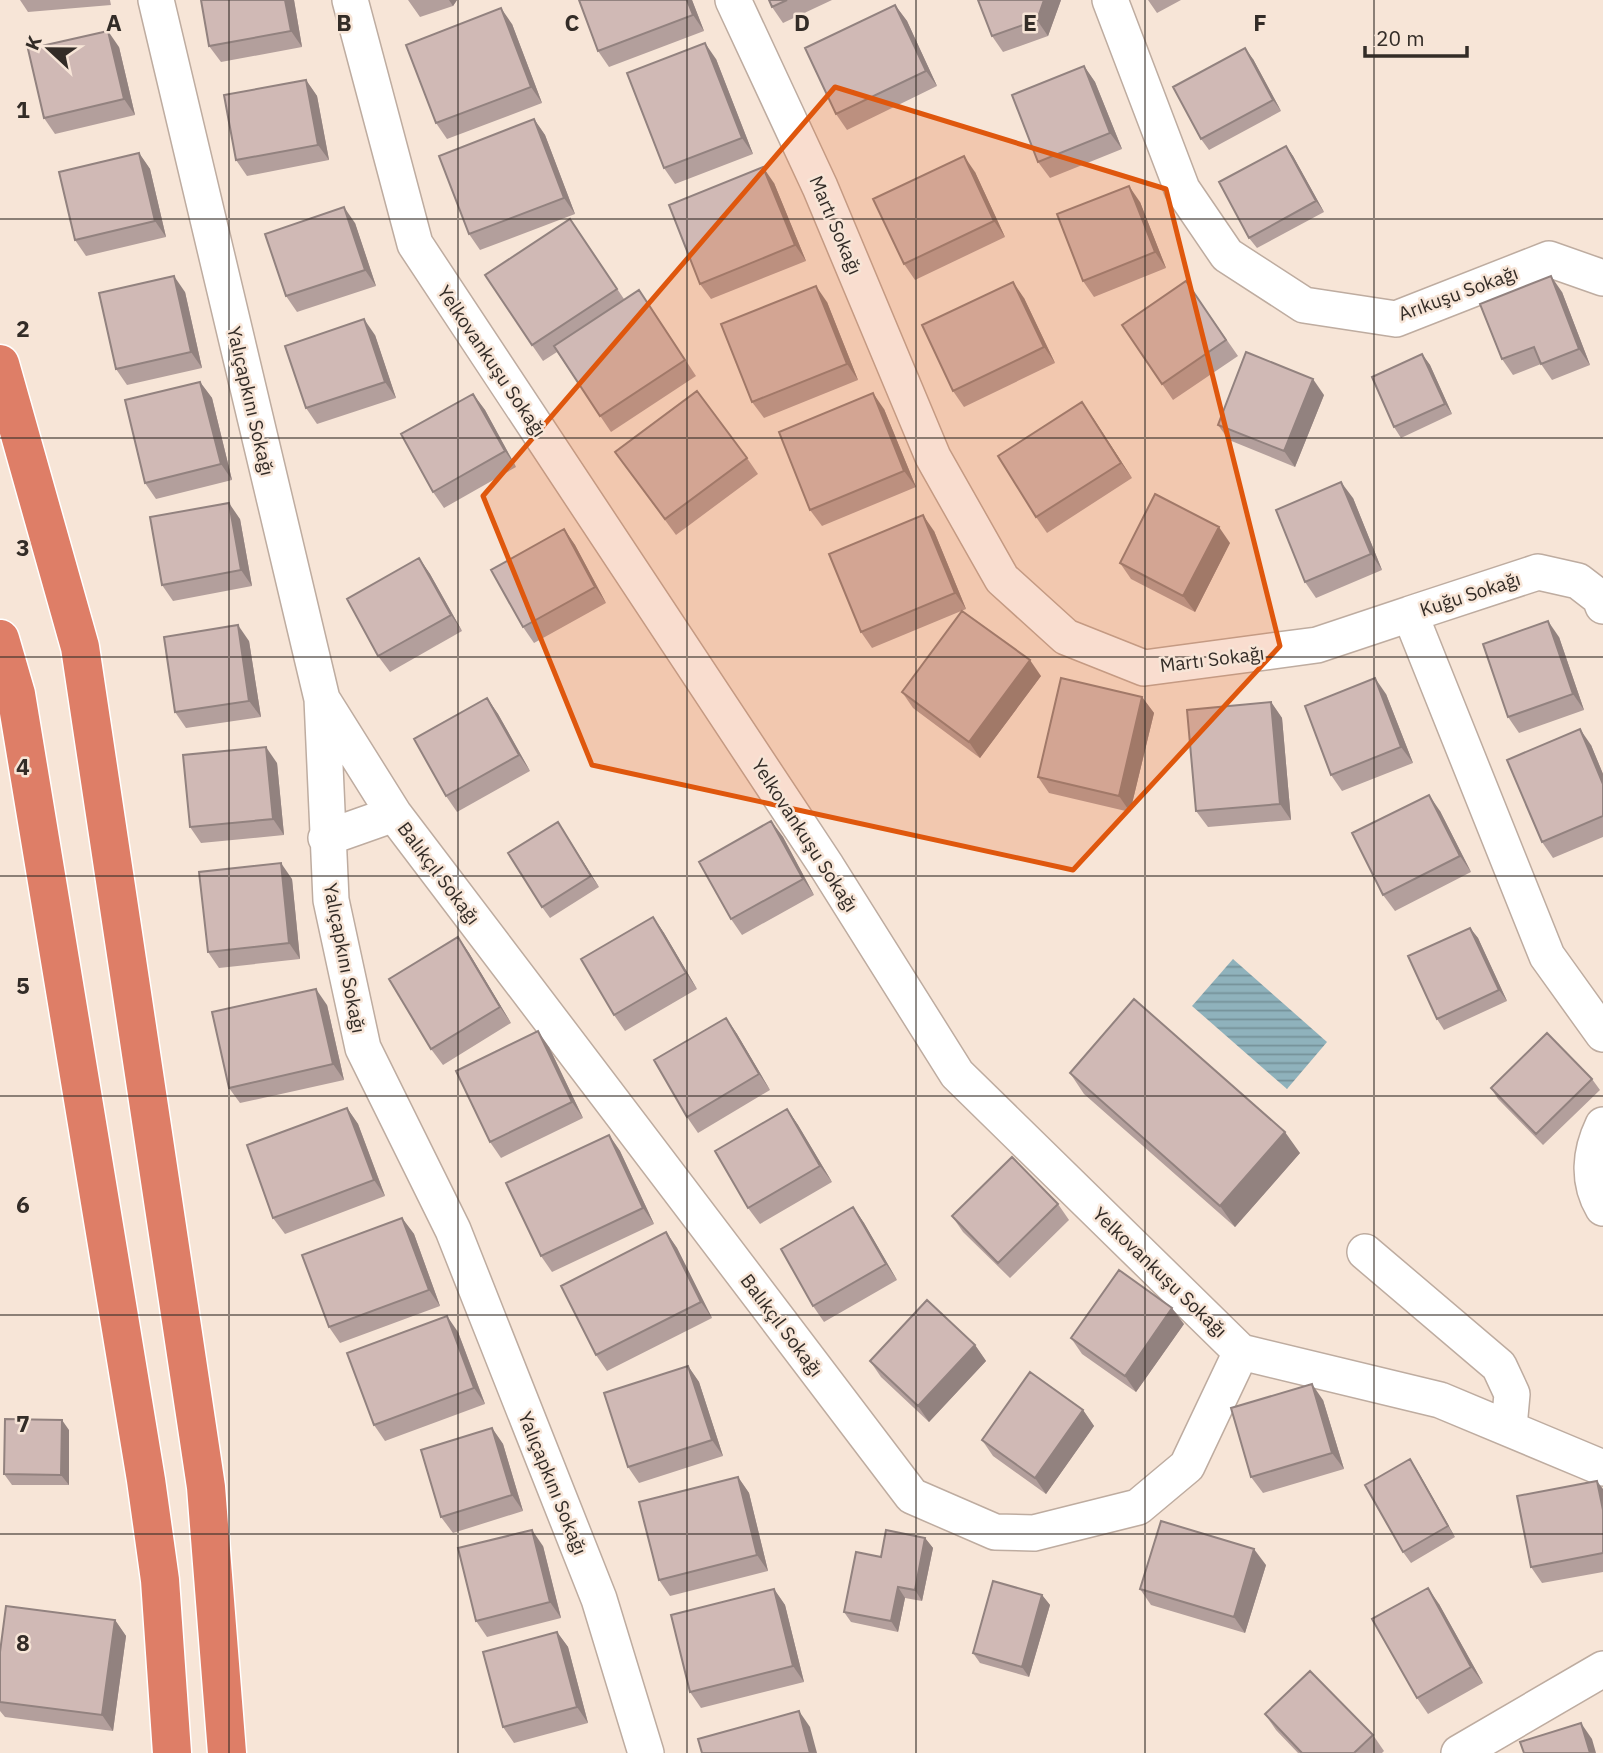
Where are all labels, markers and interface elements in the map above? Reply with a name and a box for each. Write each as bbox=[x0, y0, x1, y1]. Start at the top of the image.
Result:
text: A bbox=[106, 7, 122, 37]
text: B bbox=[336, 7, 352, 37]
text: C bbox=[565, 7, 580, 37]
text: D bbox=[794, 7, 810, 37]
text: E bbox=[1023, 7, 1037, 37]
text: F bbox=[1253, 7, 1267, 37]
north arrow bbox=[14, 14, 84, 84]
scale bar bbox=[1365, 14, 1466, 58]
text: 20 m bbox=[1376, 24, 1425, 52]
text: K bbox=[20, 32, 47, 53]
text: 1 bbox=[16, 94, 30, 124]
street label: Martı Sokağı bbox=[804, 172, 868, 278]
street label: Arıkuşu Sokağı bbox=[1395, 260, 1521, 326]
street label: Yelkovankuşu Sokağı bbox=[432, 281, 552, 441]
text: 2 bbox=[16, 313, 30, 343]
street label: Yalıçapkını Sokağı bbox=[222, 324, 280, 478]
text: 3 bbox=[16, 532, 30, 562]
street label: Kuğu Sokağı bbox=[1417, 566, 1523, 622]
street label: Martı Sokağı bbox=[1158, 641, 1266, 677]
text: 4 bbox=[16, 751, 30, 781]
street label: Yelkovankuşu Sokağı bbox=[746, 754, 864, 916]
street label: Balıkçıl Sokağı bbox=[392, 817, 486, 929]
street label: Yalıçapkını Sokağı bbox=[319, 881, 371, 1035]
text: 5 bbox=[16, 970, 30, 1000]
text: 6 bbox=[16, 1189, 30, 1219]
street label: Yelkovankuşu Sokağı bbox=[1088, 1202, 1232, 1342]
street label: Balıkçıl Sokağı bbox=[735, 1269, 829, 1381]
text: 7 bbox=[16, 1408, 30, 1438]
street label: Yalıçapkını Sokağı bbox=[513, 1408, 593, 1558]
text: 8 bbox=[16, 1627, 30, 1657]

